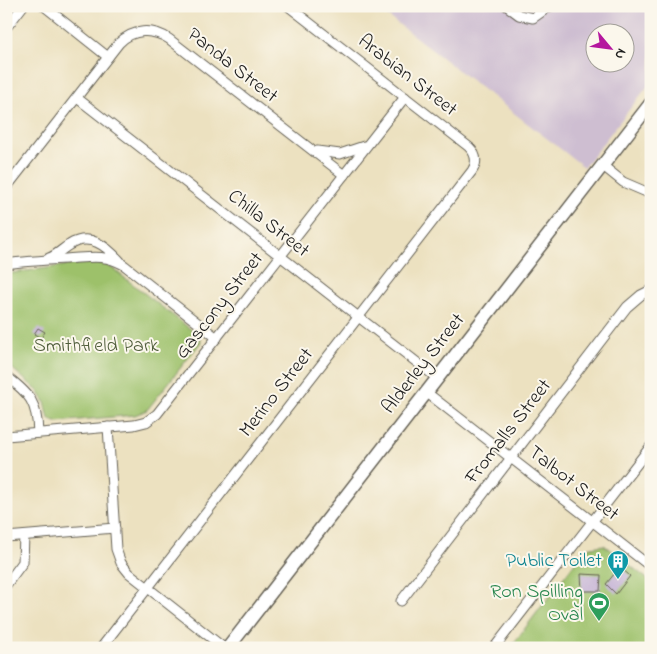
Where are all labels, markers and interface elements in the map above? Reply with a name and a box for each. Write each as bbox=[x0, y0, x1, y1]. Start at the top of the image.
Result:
street label: Panda Street bbox=[180, 21, 284, 111]
north arrow bbox=[584, 22, 634, 72]
street label: Arabian Street bbox=[351, 28, 463, 124]
text: N bbox=[609, 44, 632, 63]
street label: Chilla Street bbox=[221, 183, 315, 265]
street label: Gascony Street bbox=[169, 246, 271, 366]
street label: Alderley Street bbox=[375, 307, 473, 421]
park label: Smithfield Park bbox=[33, 332, 159, 361]
street label: Merino Street bbox=[233, 342, 321, 444]
street label: Fromalls Street bbox=[458, 373, 560, 492]
street label: Talbot Street bbox=[521, 439, 625, 529]
place label: Public Toilet bbox=[506, 547, 602, 576]
building icon: Public Toilet bbox=[606, 549, 630, 580]
place label: Ron Spilling Oval bbox=[490, 578, 583, 630]
sports icon: Ron Spilling Oval bbox=[587, 591, 611, 622]

